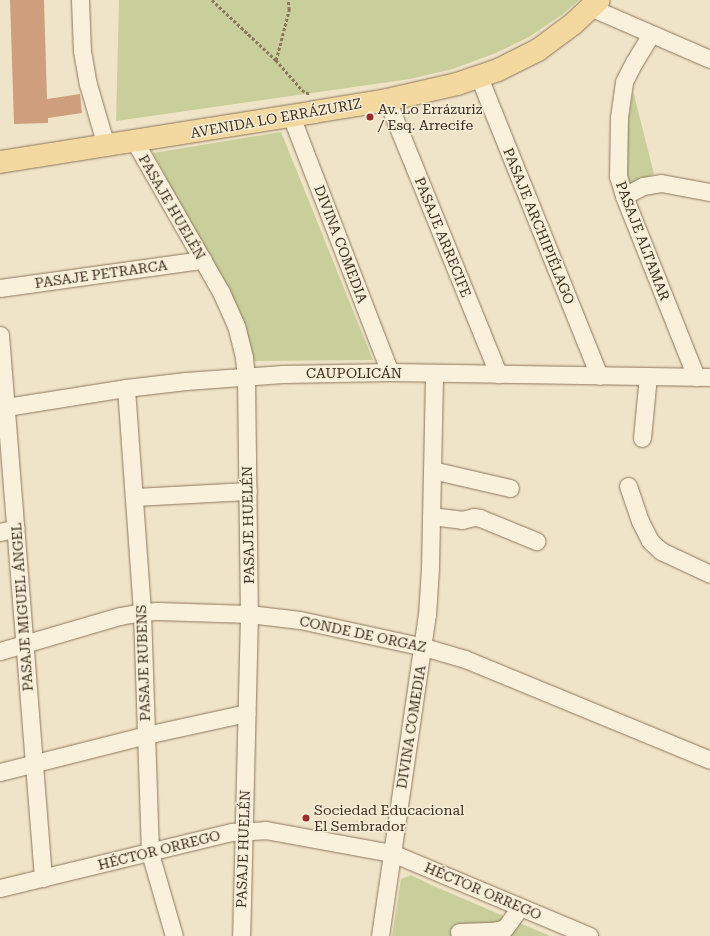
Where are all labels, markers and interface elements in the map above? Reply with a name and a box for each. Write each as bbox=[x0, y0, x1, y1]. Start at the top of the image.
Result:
street label: AVENIDA LO ERRÁZURIZ bbox=[189, 95, 363, 141]
place label: Av. Lo Errázuriz / Esq. Arrecife bbox=[378, 101, 482, 134]
marker: Av. Lo Errázuriz / Esq. Arrecife bbox=[365, 112, 375, 122]
street label: PASAJE ARCHIPIÉLAGO bbox=[500, 145, 578, 307]
street label: PASAJE HUELÉN bbox=[135, 152, 209, 262]
street label: PASAJE ARRECIFE bbox=[411, 174, 475, 300]
street label: PASAJE ALTAMAR bbox=[612, 179, 674, 303]
street label: DIVINA COMEDIA bbox=[311, 183, 371, 305]
street label: PASAJE PETRARCA bbox=[34, 256, 168, 292]
street label: CAUPOLICÁN bbox=[306, 365, 402, 381]
street label: PASAJE HUELÉN bbox=[239, 466, 257, 584]
street label: PASAJE MIGUEL ÁNGEL bbox=[8, 522, 36, 692]
street label: PASAJE RUBENS bbox=[133, 604, 153, 722]
street label: CONDE DE ORGAZ bbox=[298, 612, 428, 656]
street label: DIVINA COMEDIA bbox=[393, 664, 429, 790]
street label: PASAJE HUELÉN bbox=[233, 790, 253, 908]
place label: Sociedad Educacional El Sembrador bbox=[314, 802, 464, 834]
marker: Sociedad Educacional El Sembrador bbox=[301, 813, 311, 823]
street label: HÉCTOR ORREGO bbox=[96, 827, 222, 873]
street label: HÉCTOR ORREGO bbox=[422, 859, 544, 923]

